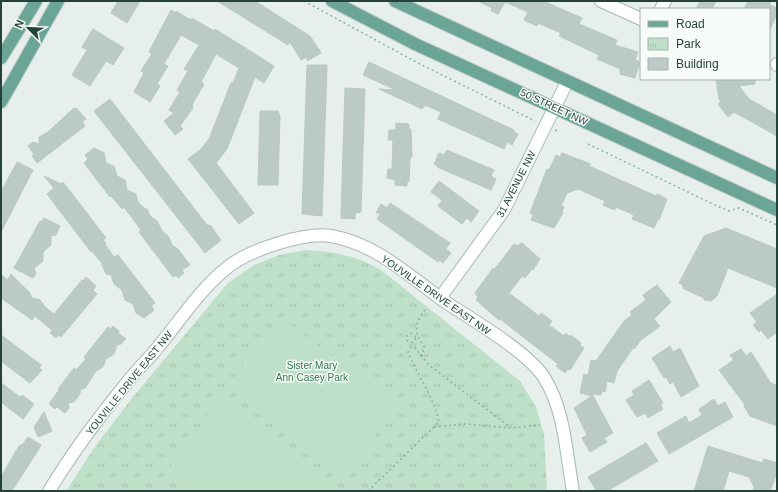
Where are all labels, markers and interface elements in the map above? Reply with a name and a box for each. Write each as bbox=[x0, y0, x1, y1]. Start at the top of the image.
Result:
north arrow bbox=[8, 8, 48, 48]
legend bbox=[640, 8, 770, 80]
text: Road bbox=[676, 17, 705, 31]
text: N bbox=[12, 18, 26, 30]
text: Park bbox=[676, 37, 702, 51]
text: Building bbox=[676, 57, 719, 71]
street label: 50 STREET NW bbox=[519, 87, 590, 128]
street label: 31 AVENUE NW bbox=[494, 148, 538, 219]
street label: YOUVILLE DRIVE EAST NW bbox=[379, 253, 493, 337]
street label: YOUVILLE DRIVE EAST NW bbox=[84, 328, 175, 437]
park label: Sister Mary Ann Casey Park bbox=[276, 360, 349, 383]

